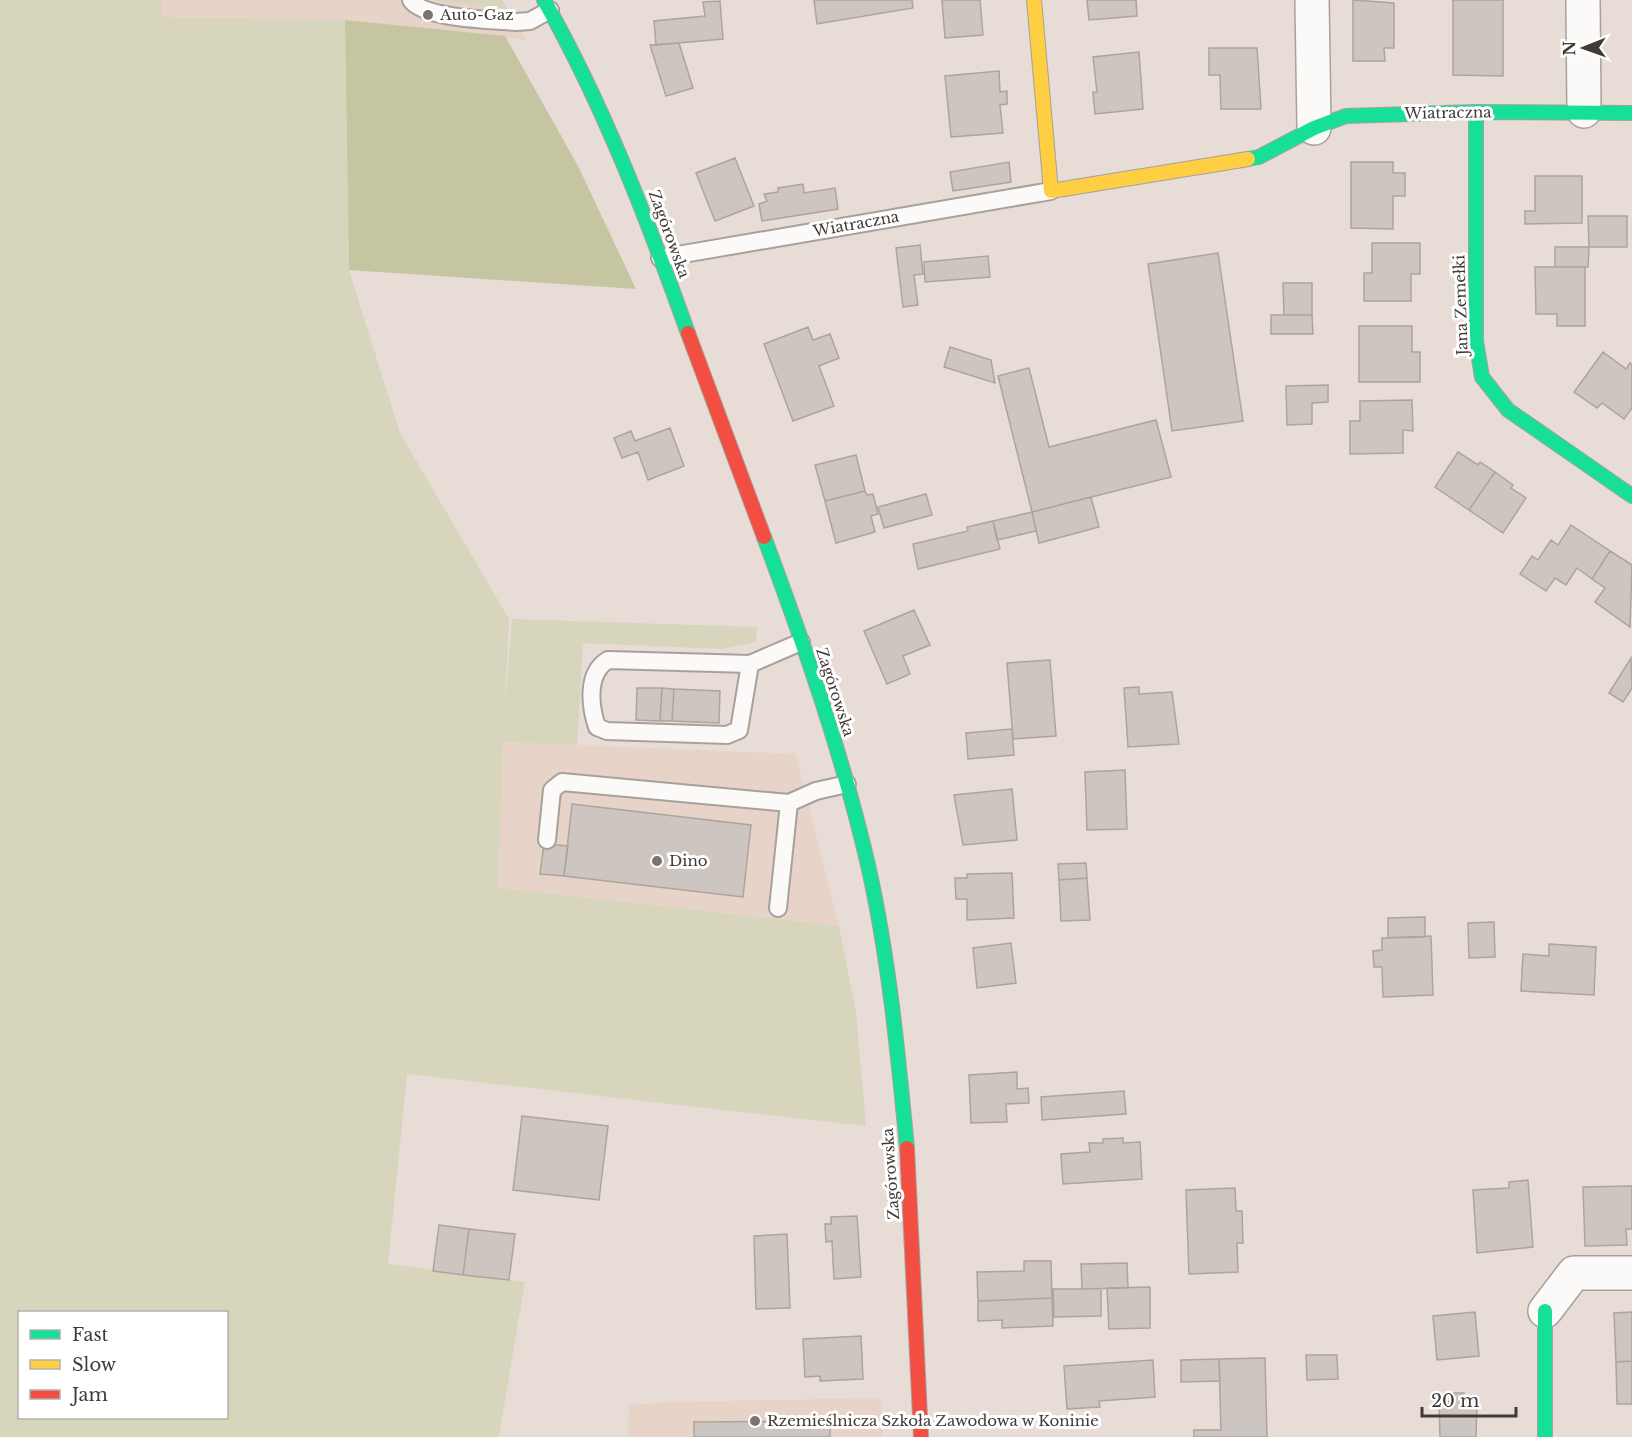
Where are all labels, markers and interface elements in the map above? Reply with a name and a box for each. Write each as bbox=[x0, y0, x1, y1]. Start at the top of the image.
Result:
place label: Auto-Gaz bbox=[439, 5, 514, 24]
marker: Auto-Gaz bbox=[421, 8, 435, 22]
north arrow bbox=[1554, 18, 1614, 78]
text: N bbox=[1559, 41, 1579, 56]
street label: Wiatraczna bbox=[1403, 102, 1492, 123]
street label: Zagórowska bbox=[645, 187, 694, 281]
street label: Wiatraczna bbox=[810, 206, 901, 241]
street label: Jana Zemełki bbox=[1449, 254, 1472, 358]
street label: Zagórowska bbox=[812, 645, 859, 739]
place label: Dino bbox=[669, 851, 708, 870]
marker: Dino bbox=[650, 854, 664, 868]
street label: Zagórowska bbox=[878, 1127, 903, 1221]
legend bbox=[18, 1311, 228, 1419]
text: Fast bbox=[72, 1324, 109, 1346]
text: Slow bbox=[72, 1354, 117, 1376]
scale bar bbox=[1422, 1380, 1516, 1418]
text: Jam bbox=[70, 1384, 108, 1406]
text: 20 m bbox=[1431, 1390, 1479, 1412]
place label: Rzemieślnicza Szkoła Zawodowa w Koninie bbox=[767, 1411, 1099, 1430]
marker: Rzemieślnicza Szkoła Zawodowa w Koninie bbox=[748, 1414, 762, 1428]

